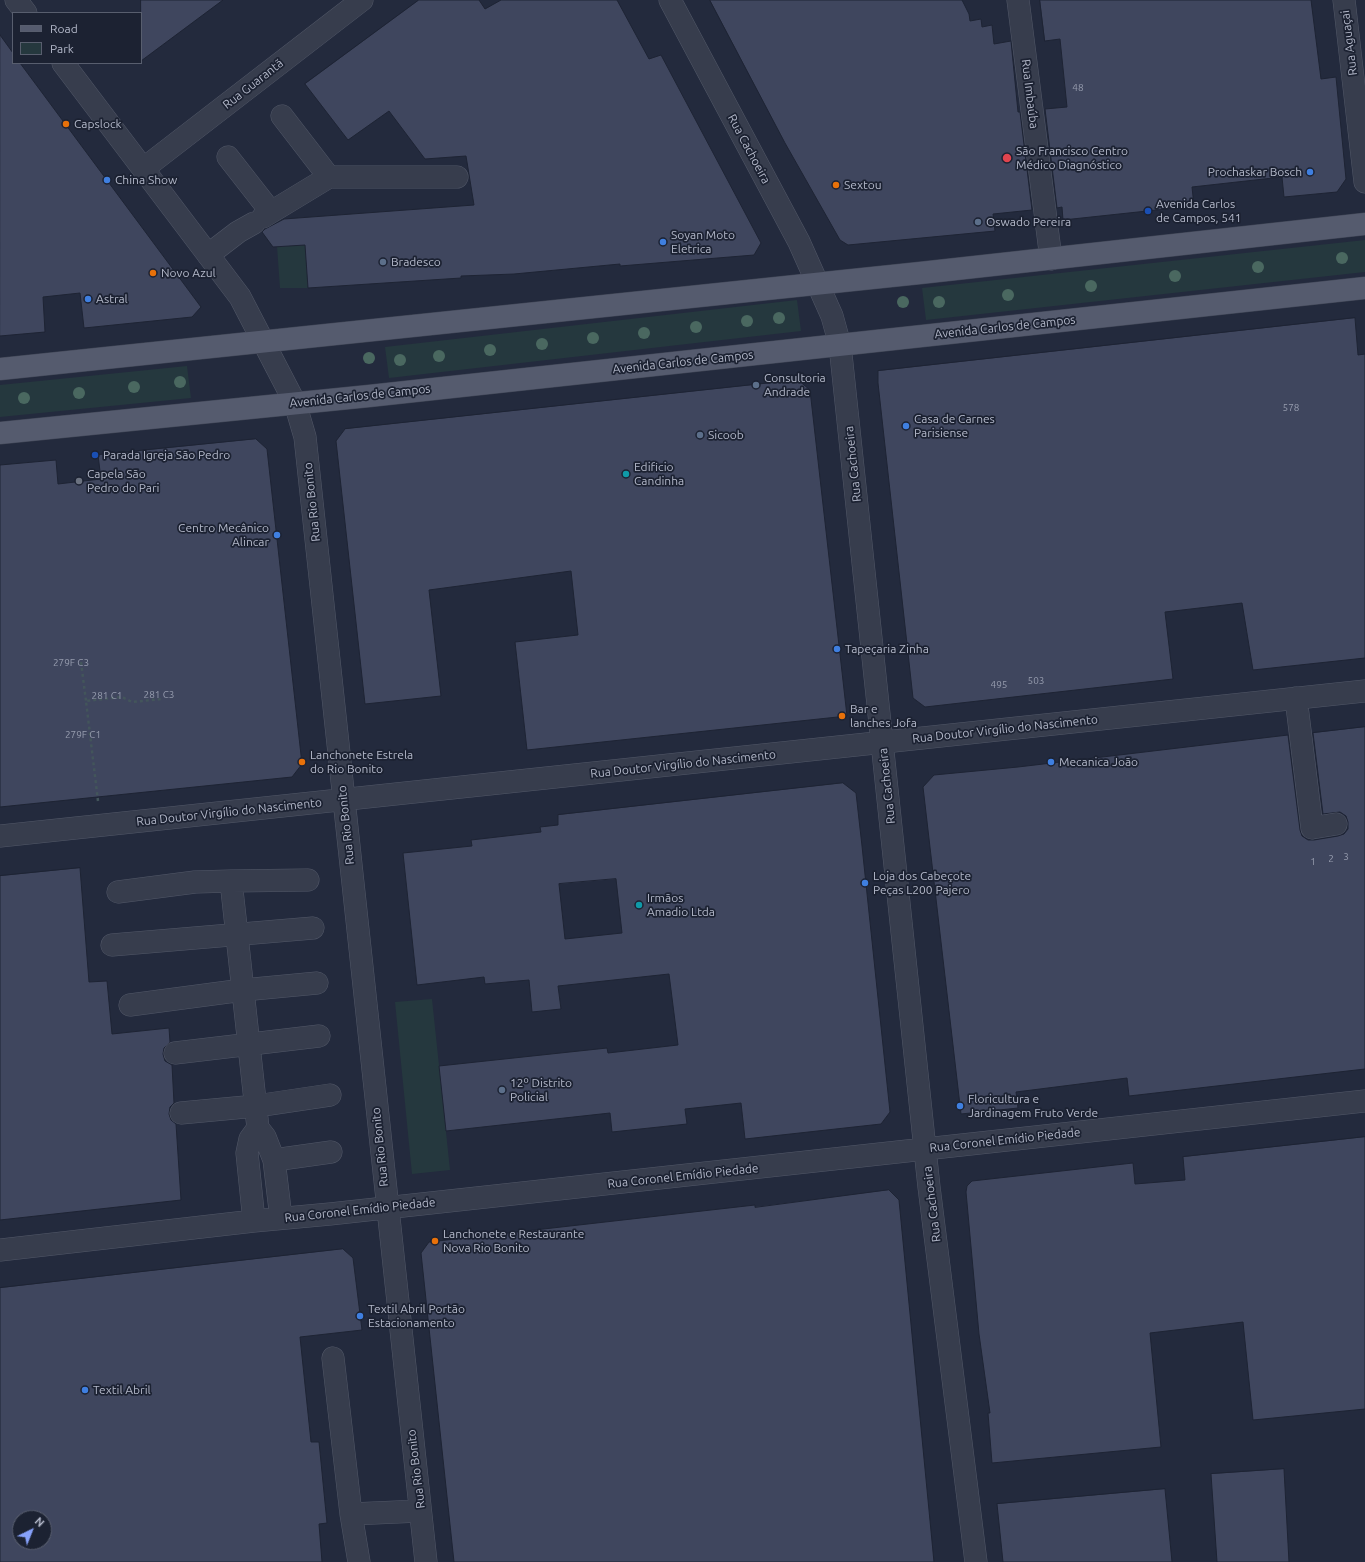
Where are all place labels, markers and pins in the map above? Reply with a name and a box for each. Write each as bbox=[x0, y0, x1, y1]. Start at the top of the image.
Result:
place label: Capslock bbox=[74, 117, 122, 131]
marker: Capslock bbox=[61, 119, 71, 129]
place label: São Francisco Centro Médico Diagnóstico bbox=[1016, 144, 1128, 172]
marker: São Francisco Centro Médico Diagnóstico bbox=[1001, 152, 1013, 164]
place label: Prochaskar Bosch bbox=[1208, 165, 1302, 179]
marker: Prochaskar Bosch bbox=[1305, 167, 1315, 177]
place label: China Show bbox=[115, 173, 177, 187]
marker: China Show bbox=[102, 175, 112, 185]
place label: Sextou bbox=[844, 178, 882, 192]
marker: Sextou bbox=[831, 180, 841, 190]
place label: Avenida Carlos de Campos, 541 bbox=[1156, 197, 1242, 225]
marker: Avenida Carlos de Campos, 541 bbox=[1143, 206, 1153, 216]
place label: Oswado Pereira bbox=[986, 215, 1071, 229]
marker: Oswado Pereira bbox=[973, 217, 983, 227]
place label: Soyan Moto Eletrica bbox=[671, 228, 735, 256]
marker: Soyan Moto Eletrica bbox=[658, 237, 668, 247]
place label: Bradesco bbox=[391, 255, 441, 269]
marker: Bradesco bbox=[378, 257, 388, 267]
place label: Novo Azul bbox=[161, 266, 216, 280]
marker: Novo Azul bbox=[148, 268, 158, 278]
place label: Astral bbox=[96, 292, 128, 306]
marker: Astral bbox=[83, 294, 93, 304]
place label: Consultoria Andrade bbox=[764, 371, 826, 399]
marker: Consultoria Andrade bbox=[751, 380, 761, 390]
place label: Casa de Carnes Parisiense bbox=[914, 412, 995, 440]
marker: Casa de Carnes Parisiense bbox=[901, 421, 911, 431]
place label: Sicoob bbox=[708, 428, 744, 442]
marker: Sicoob bbox=[695, 430, 705, 440]
place label: Parada Igreja São Pedro bbox=[103, 448, 230, 462]
marker: Parada Igreja São Pedro bbox=[90, 450, 100, 460]
place label: Edificio Candinha bbox=[634, 460, 684, 488]
place label: Capela São Pedro do Pari bbox=[87, 467, 159, 495]
marker: Edificio Candinha bbox=[621, 469, 631, 479]
marker: Capela São Pedro do Pari bbox=[74, 476, 84, 486]
place label: Centro Mecânico Alincar bbox=[178, 521, 269, 549]
marker: Centro Mecânico Alincar bbox=[272, 530, 282, 540]
place label: Tapeçaria Zinha bbox=[845, 642, 929, 656]
marker: Tapeçaria Zinha bbox=[832, 644, 842, 654]
place label: Bar e lanches Jofa bbox=[850, 702, 917, 730]
marker: Bar e lanches Jofa bbox=[837, 711, 847, 721]
place label: Lanchonete Estrela do Rio Bonito bbox=[310, 748, 413, 776]
place label: Mecanica João bbox=[1059, 755, 1138, 769]
marker: Lanchonete Estrela do Rio Bonito bbox=[297, 757, 307, 767]
marker: Mecanica João bbox=[1046, 757, 1056, 767]
place label: Loja dos Cabeçote Peças L200 Pajero bbox=[873, 869, 971, 897]
marker: Loja dos Cabeçote Peças L200 Pajero bbox=[860, 878, 870, 888]
place label: Irmãos Amadio Ltda bbox=[647, 891, 715, 919]
marker: Irmãos Amadio Ltda bbox=[634, 900, 644, 910]
place label: 12º Distrito Policial bbox=[510, 1076, 572, 1104]
marker: 12º Distrito Policial bbox=[497, 1085, 507, 1095]
place label: Floricultura e Jardinagem Fruto Verde bbox=[968, 1092, 1098, 1120]
marker: Floricultura e Jardinagem Fruto Verde bbox=[955, 1101, 965, 1111]
place label: Lanchonete e Restaurante Nova Rio Bonito bbox=[443, 1227, 584, 1255]
marker: Lanchonete e Restaurante Nova Rio Bonito bbox=[430, 1236, 440, 1246]
place label: Textil Abril Portão Estacionamento bbox=[368, 1302, 465, 1330]
marker: Textil Abril Portão Estacionamento bbox=[355, 1311, 365, 1321]
place label: Textil Abril bbox=[93, 1383, 151, 1397]
marker: Textil Abril bbox=[80, 1385, 90, 1395]

